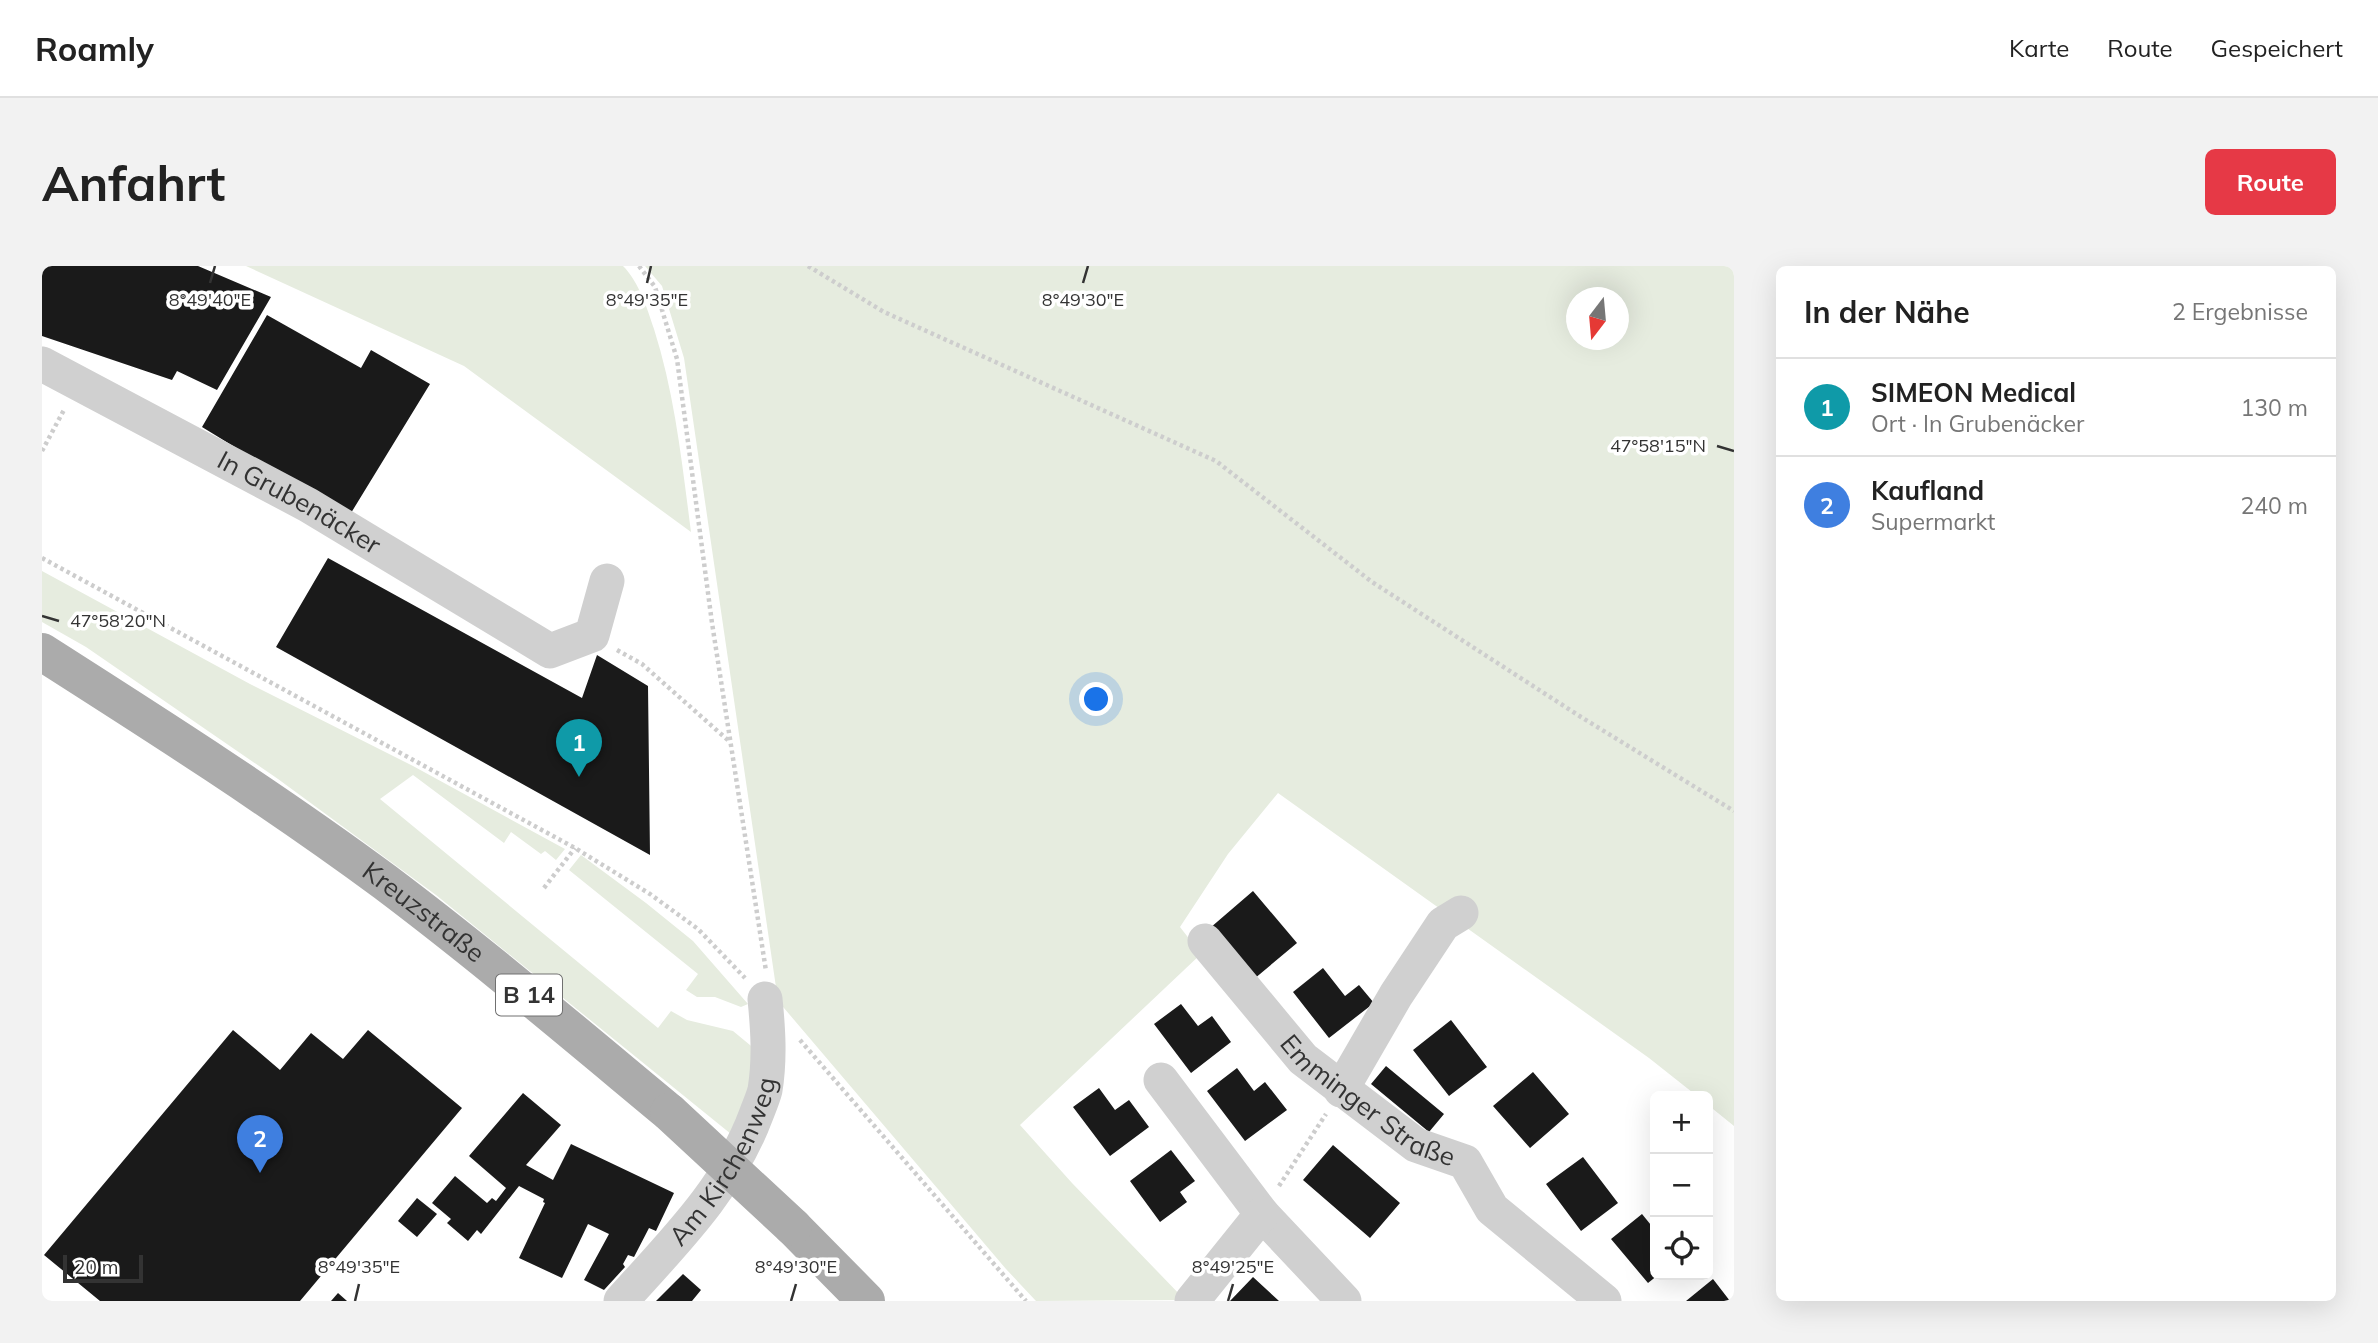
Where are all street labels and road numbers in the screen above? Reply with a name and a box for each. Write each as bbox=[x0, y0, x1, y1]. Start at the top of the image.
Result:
street label: In Grubenäcker bbox=[212, 443, 388, 561]
street label: Kreuzstraße bbox=[356, 854, 492, 969]
road number: B 14 bbox=[496, 974, 562, 1016]
street label: Emminger Straße bbox=[1273, 1027, 1460, 1173]
street label: Am Kirchenweg bbox=[662, 1075, 783, 1252]

